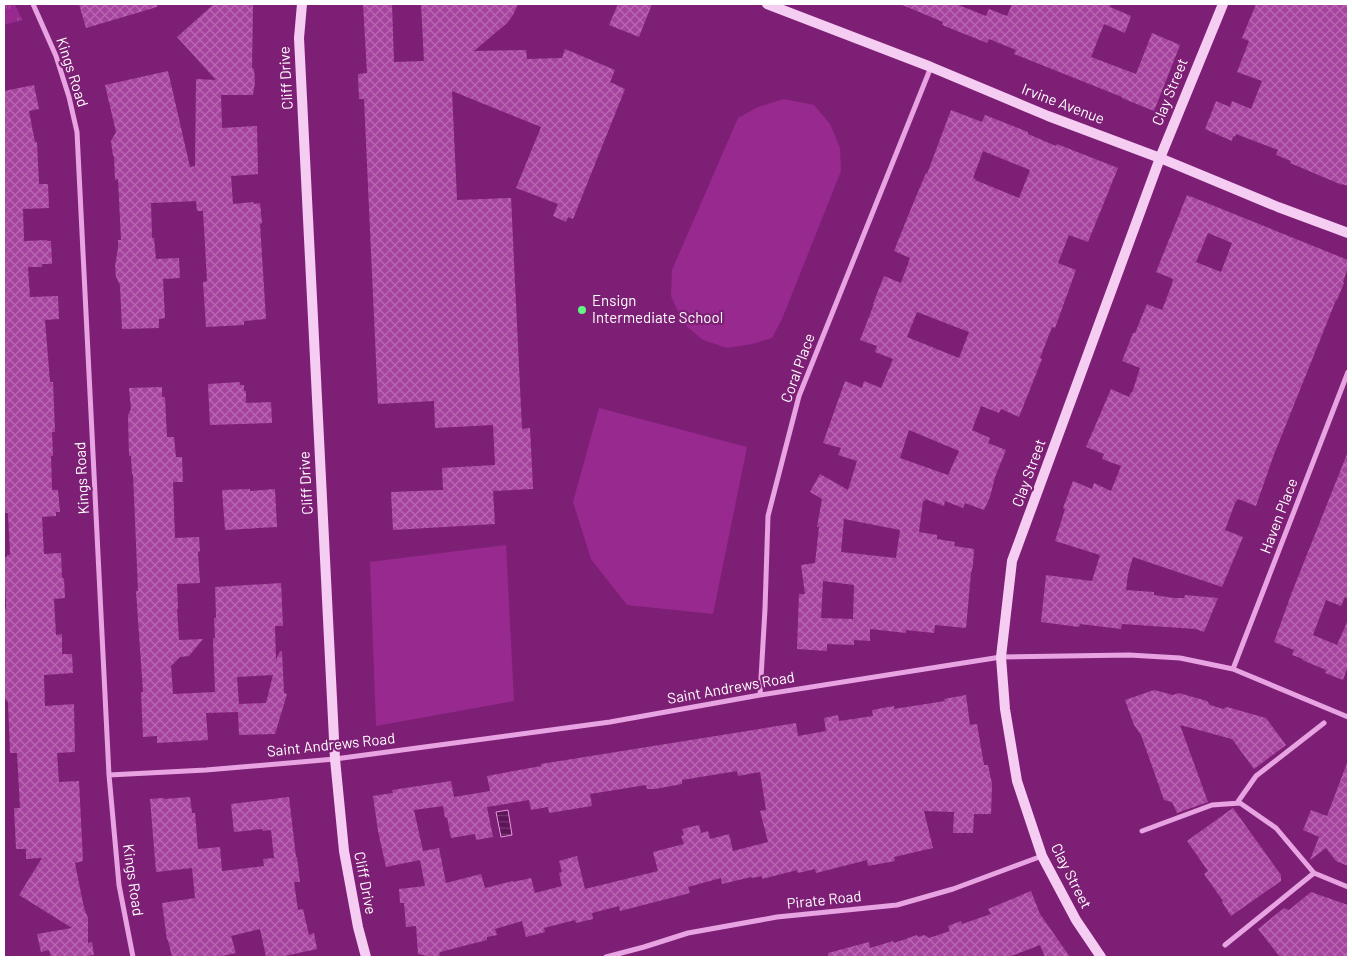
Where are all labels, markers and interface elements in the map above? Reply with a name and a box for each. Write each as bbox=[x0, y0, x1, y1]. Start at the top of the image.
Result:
street label: Kings Road bbox=[53, 34, 93, 109]
street label: Cliff Drive bbox=[274, 46, 296, 110]
street label: Clay Street bbox=[1147, 55, 1191, 128]
street label: Irvine Avenue bbox=[1019, 79, 1107, 127]
place label: Ensign Intermediate School bbox=[592, 291, 723, 326]
marker: Ensign Intermediate School bbox=[576, 304, 588, 316]
street label: Coral Place bbox=[776, 330, 818, 405]
street label: Clay Street bbox=[1007, 436, 1049, 509]
street label: Kings Road bbox=[70, 441, 92, 515]
street label: Cliff Drive bbox=[294, 451, 316, 515]
street label: Haven Place bbox=[1255, 475, 1301, 556]
street label: Saint Andrews Road bbox=[666, 667, 796, 707]
street label: Saint Andrews Road bbox=[266, 728, 396, 760]
street label: Clay Street bbox=[1048, 840, 1096, 911]
street label: Kings Road bbox=[120, 843, 148, 917]
street label: Cliff Drive bbox=[351, 850, 381, 916]
street label: Pirate Road bbox=[786, 886, 862, 912]

